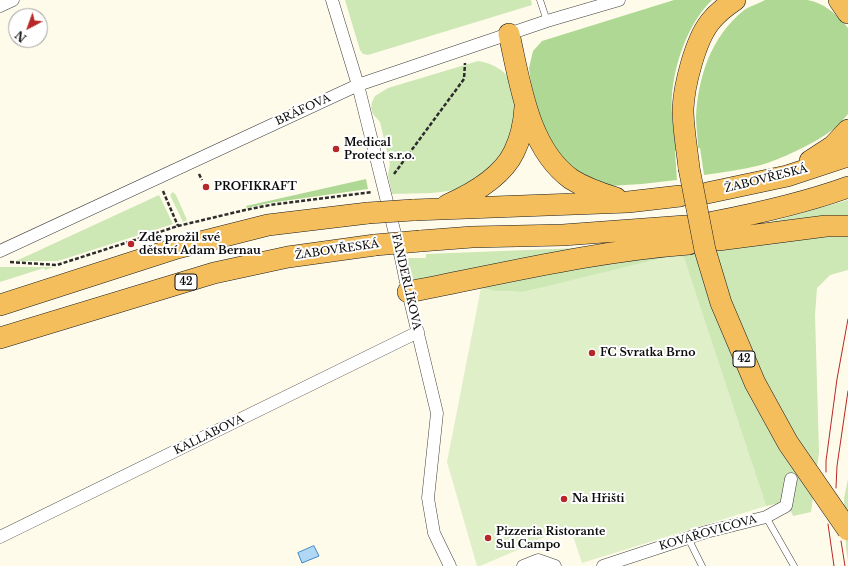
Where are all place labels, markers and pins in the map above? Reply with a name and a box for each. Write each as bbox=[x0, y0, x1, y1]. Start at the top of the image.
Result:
place label: Medical Protect s.r.o. bbox=[344, 136, 415, 162]
marker: Medical Protect s.r.o. bbox=[331, 144, 341, 154]
place label: PROFIKRAFT bbox=[214, 180, 297, 194]
marker: PROFIKRAFT bbox=[201, 182, 211, 192]
place label: Zde prožil své dětství Adam Bernau bbox=[139, 231, 261, 257]
marker: Zde prožil své dětství Adam Bernau bbox=[126, 239, 136, 249]
place label: FC Svratka Brno bbox=[600, 346, 696, 360]
marker: FC Svratka Brno bbox=[587, 348, 597, 358]
place label: Na Hřišti bbox=[572, 492, 624, 506]
marker: Na Hřišti bbox=[559, 494, 569, 504]
place label: Pizzeria Ristorante Sul Campo bbox=[496, 525, 605, 551]
marker: Pizzeria Ristorante Sul Campo bbox=[483, 533, 493, 543]

